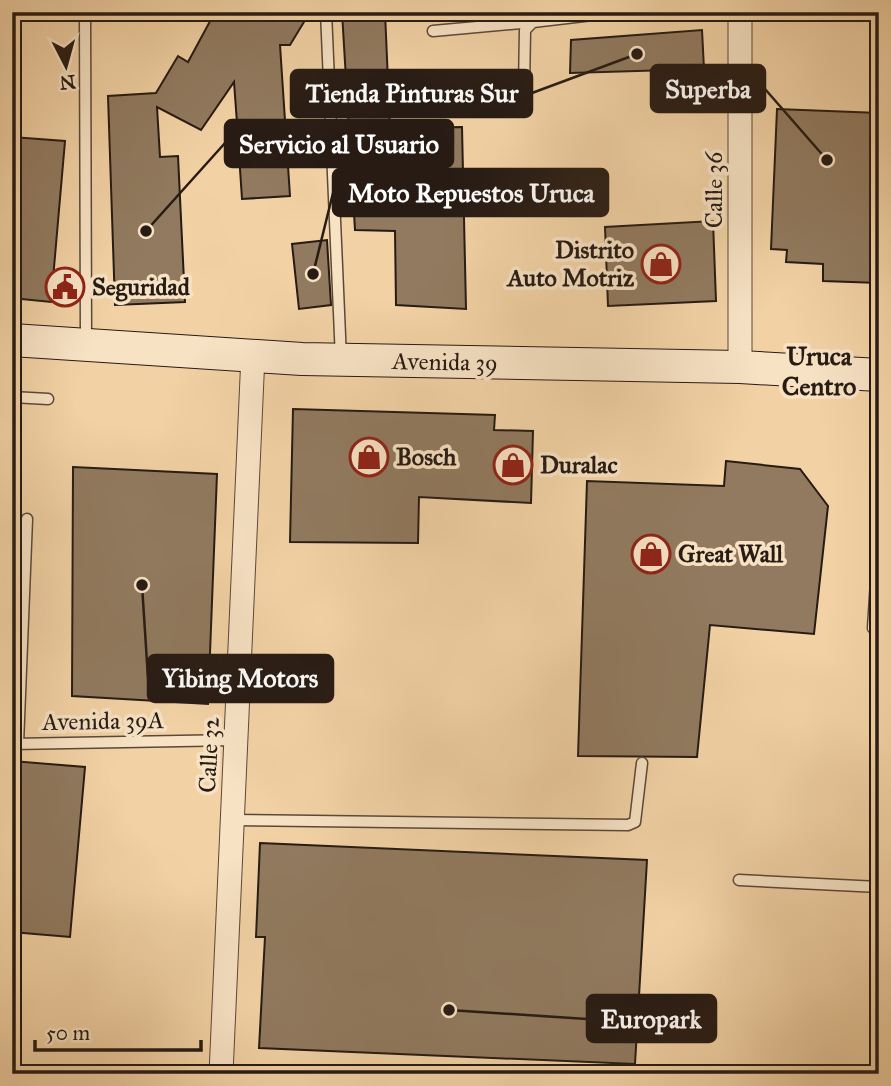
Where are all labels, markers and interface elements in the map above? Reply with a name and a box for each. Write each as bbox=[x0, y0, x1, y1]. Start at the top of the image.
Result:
north arrow bbox=[32, 32, 102, 102]
callout: Superba bbox=[651, 65, 765, 112]
text: N bbox=[59, 70, 77, 95]
callout: Tienda Pinturas Sur bbox=[291, 70, 532, 117]
text: Superba bbox=[665, 73, 752, 105]
text: Tienda Pinturas Sur bbox=[305, 77, 520, 109]
callout: Servicio al Usuario bbox=[225, 120, 453, 167]
text: Servicio al Usuario bbox=[239, 128, 439, 160]
street label: Calle 36 bbox=[699, 151, 729, 228]
callout: Moto Repuestos Uruca bbox=[333, 169, 608, 216]
text: Moto Repuestos Uruca bbox=[347, 177, 596, 209]
place label: Distrito Auto Motriz bbox=[505, 235, 635, 293]
shop icon: Distrito Auto Motriz bbox=[640, 243, 682, 285]
public building icon: Seguridad bbox=[44, 266, 86, 308]
place label: Seguridad bbox=[92, 272, 191, 302]
district label: Uruca Centro bbox=[782, 340, 856, 402]
street label: Avenida 39 bbox=[391, 346, 498, 378]
shop icon: Bosch bbox=[348, 436, 390, 478]
place label: Bosch bbox=[396, 442, 457, 472]
shop icon: Duralac bbox=[492, 444, 534, 486]
place label: Duralac bbox=[540, 450, 618, 480]
shop icon: Great Wall bbox=[630, 533, 672, 575]
place label: Great Wall bbox=[678, 539, 783, 569]
callout: Yibing Motors bbox=[148, 655, 333, 702]
text: Yibing Motors bbox=[161, 662, 319, 695]
street label: Avenida 39A bbox=[41, 705, 164, 737]
street label: Calle 32 bbox=[192, 716, 226, 794]
callout: Europark bbox=[587, 995, 716, 1042]
text: Europark bbox=[600, 1003, 702, 1035]
scale bar bbox=[35, 1009, 201, 1053]
text: 50 m bbox=[46, 1020, 91, 1046]

